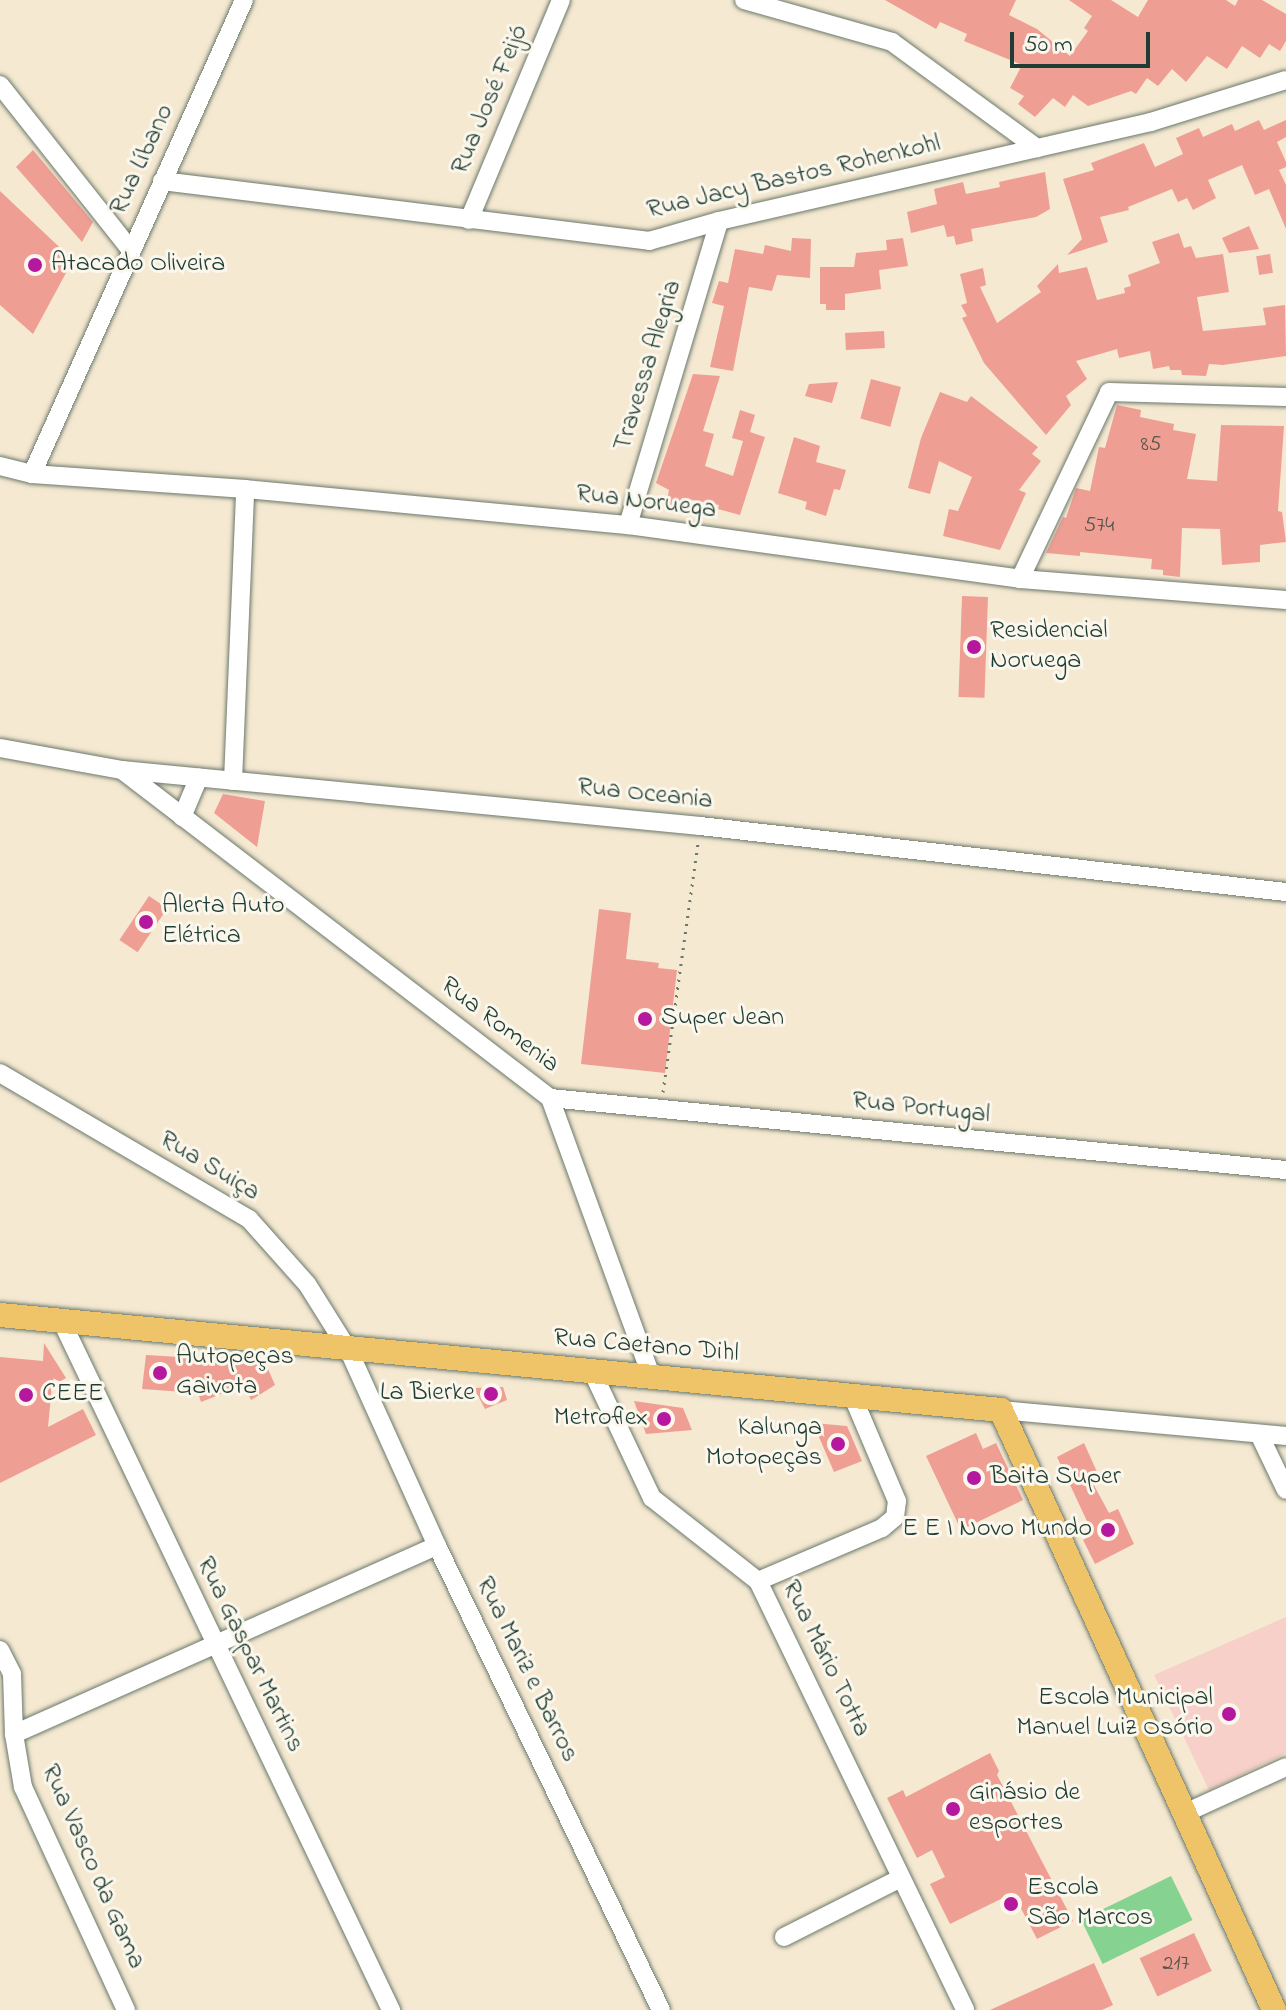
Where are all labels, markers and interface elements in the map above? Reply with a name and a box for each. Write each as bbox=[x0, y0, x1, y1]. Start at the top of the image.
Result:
scale bar bbox=[1014, 16, 1154, 66]
street label: Rua José Feijó bbox=[446, 21, 536, 179]
text: 50 m bbox=[1024, 28, 1073, 63]
street label: Rua Líbano bbox=[104, 100, 182, 220]
street label: Rua Jacy Bastos Rohenkohl bbox=[644, 129, 944, 227]
place label: Atacado Oliveira bbox=[51, 249, 225, 281]
marker: Atacado Oliveira bbox=[26, 256, 44, 274]
street label: Travessa Alegria bbox=[608, 277, 690, 455]
house number: 85 bbox=[1141, 433, 1161, 459]
street label: Rua Noruega bbox=[574, 479, 718, 527]
house number: 574 bbox=[1084, 514, 1114, 540]
place label: Residencial Noruega bbox=[990, 616, 1108, 678]
marker: Residencial Noruega bbox=[965, 638, 983, 656]
street label: Rua Oceania bbox=[576, 772, 714, 818]
place label: Alerta Auto Elétrica bbox=[162, 891, 284, 952]
marker: Alerta Auto Elétrica bbox=[137, 913, 155, 931]
street label: Rua Romenia bbox=[433, 971, 565, 1081]
place label: Super Jean bbox=[661, 1003, 784, 1035]
marker: Super Jean bbox=[636, 1010, 654, 1028]
street label: Rua Portugal bbox=[851, 1086, 991, 1132]
street label: Rua Suiça bbox=[153, 1125, 265, 1209]
street label: Rua Caetano Dihl bbox=[552, 1323, 740, 1371]
place label: Autopeças Gaivota bbox=[176, 1342, 294, 1404]
marker: Autopeças Gaivota bbox=[151, 1364, 169, 1382]
place label: La Bierke bbox=[380, 1378, 475, 1410]
place label: CEEE bbox=[42, 1379, 104, 1411]
marker: La Bierke bbox=[482, 1385, 500, 1403]
marker: CEEE bbox=[17, 1386, 35, 1404]
place label: Metroflex bbox=[554, 1403, 648, 1435]
marker: Metroflex bbox=[655, 1410, 673, 1428]
place label: Kalunga Motopeças bbox=[706, 1413, 822, 1474]
marker: Kalunga Motopeças bbox=[829, 1435, 847, 1453]
place label: Baita Super bbox=[990, 1462, 1121, 1494]
marker: Baita Super bbox=[965, 1469, 983, 1487]
place label: E E I Novo Mundo bbox=[902, 1514, 1092, 1546]
marker: E E I Novo Mundo bbox=[1099, 1521, 1117, 1539]
street label: Rua Gaspar Martins bbox=[188, 1552, 310, 1758]
street label: Rua Mariz e Barros bbox=[468, 1572, 584, 1768]
street label: Rua Mário Totta bbox=[774, 1576, 876, 1742]
place label: Escola Municipal Manuel Luiz Osório bbox=[1016, 1683, 1213, 1744]
marker: Escola Municipal Manuel Luiz Osório bbox=[1220, 1705, 1238, 1723]
street label: Rua Vasco da Gama bbox=[33, 1760, 151, 1974]
place label: Ginásio de esportes bbox=[969, 1778, 1080, 1840]
marker: Ginásio de esportes bbox=[944, 1800, 962, 1818]
place label: Escola São Marcos bbox=[1027, 1873, 1153, 1934]
marker: Escola São Marcos bbox=[1002, 1895, 1020, 1913]
house number: 217 bbox=[1163, 1952, 1189, 1978]

